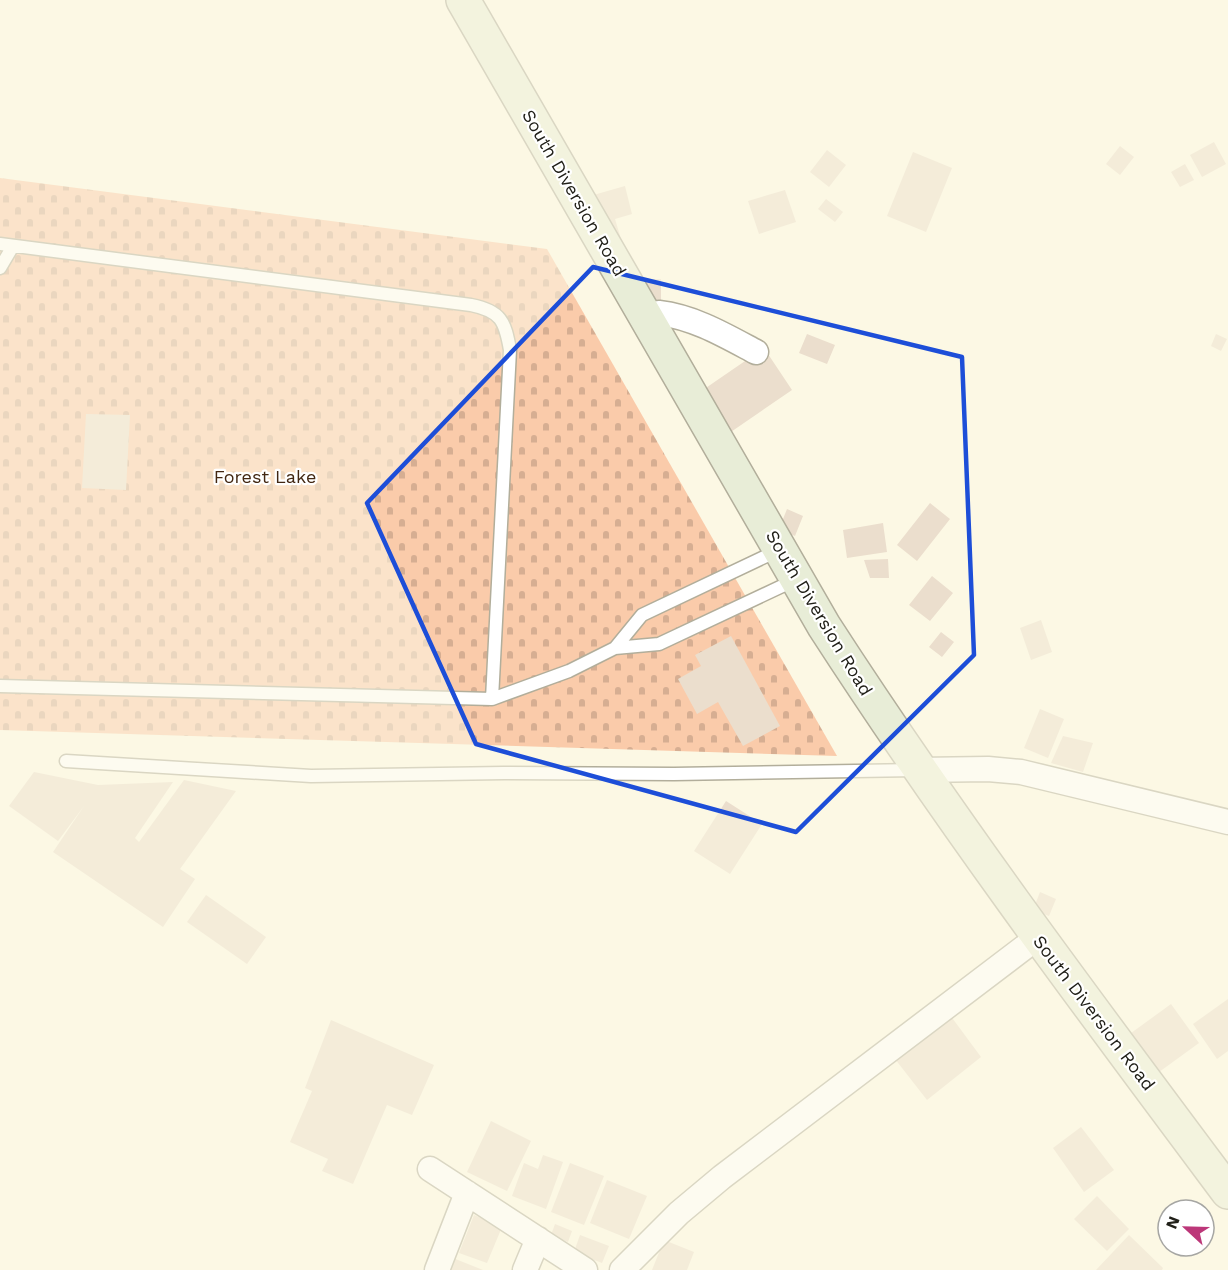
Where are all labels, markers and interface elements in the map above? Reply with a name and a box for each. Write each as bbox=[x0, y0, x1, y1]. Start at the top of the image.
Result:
street label: South Diversion Road bbox=[518, 106, 631, 280]
park label: Forest Lake bbox=[214, 466, 316, 487]
street label: South Diversion Road bbox=[762, 526, 877, 699]
street label: South Diversion Road bbox=[1029, 931, 1160, 1094]
north arrow bbox=[1156, 1198, 1216, 1258]
text: N bbox=[1162, 1214, 1184, 1232]

